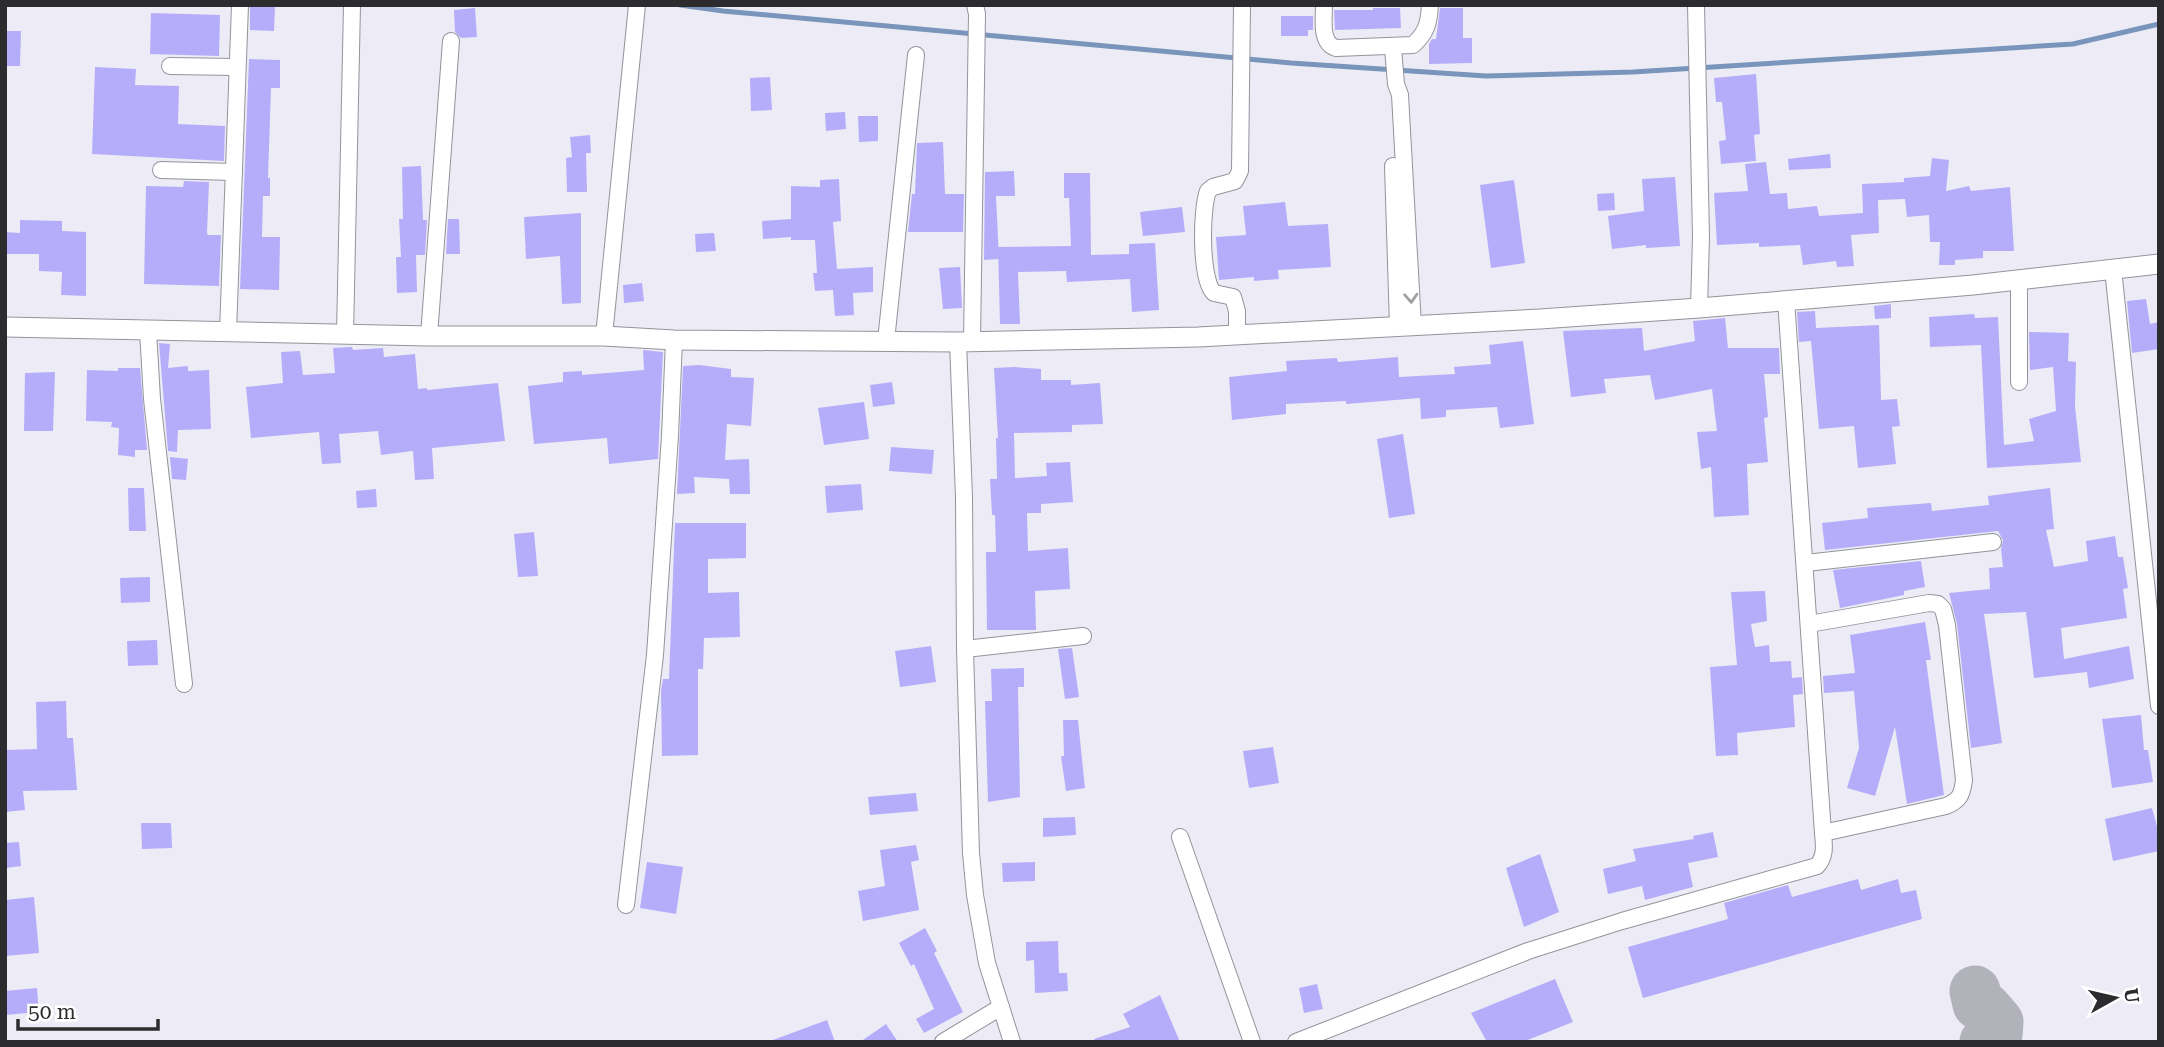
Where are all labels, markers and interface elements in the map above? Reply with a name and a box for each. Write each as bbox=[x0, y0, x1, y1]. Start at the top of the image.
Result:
one-way arrow bbox=[1403, 293, 1418, 304]
north arrow bbox=[2080, 963, 2150, 1033]
text: U bbox=[2119, 987, 2144, 1005]
scale bar bbox=[18, 988, 158, 1032]
text: 50 m bbox=[28, 1000, 76, 1024]

